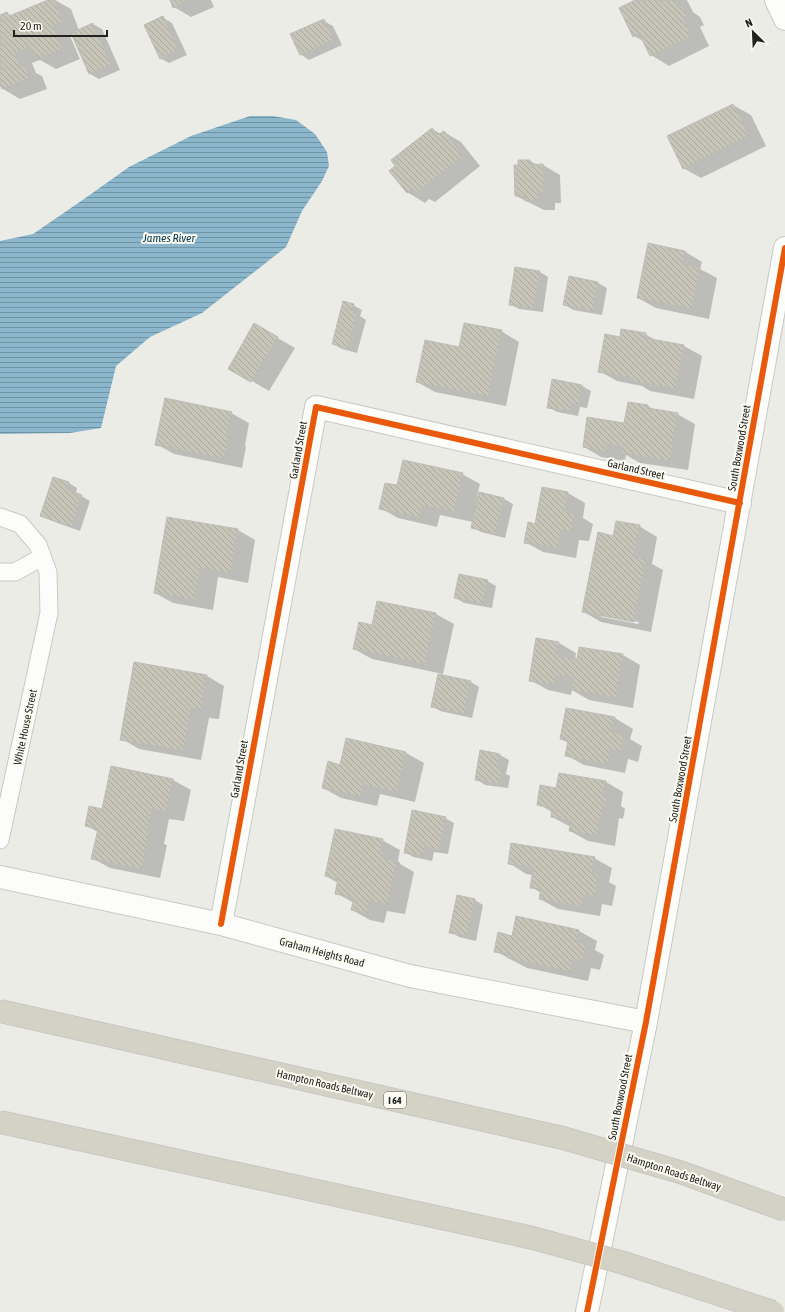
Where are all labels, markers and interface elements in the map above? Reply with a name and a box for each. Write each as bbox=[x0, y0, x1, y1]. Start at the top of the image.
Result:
scale bar bbox=[14, 12, 107, 38]
north arrow bbox=[733, 12, 773, 52]
text: N bbox=[744, 16, 754, 30]
text: 20 m bbox=[20, 19, 42, 33]
water label: James River bbox=[142, 231, 195, 245]
street label: South Boxwood Street bbox=[725, 404, 753, 492]
street label: Garland Street bbox=[287, 420, 309, 480]
street label: Garland Street bbox=[606, 457, 666, 481]
street label: White House Street bbox=[11, 688, 39, 766]
street label: South Boxwood Street bbox=[666, 735, 694, 823]
street label: Garland Street bbox=[228, 739, 250, 799]
street label: Graham Heights Road bbox=[278, 935, 366, 969]
street label: South Boxwood Street bbox=[606, 1053, 634, 1141]
street label: Hampton Roads Beltway bbox=[276, 1067, 375, 1101]
road number: I 64 bbox=[384, 1092, 406, 1108]
street label: Hampton Roads Beltway bbox=[625, 1151, 723, 1193]

